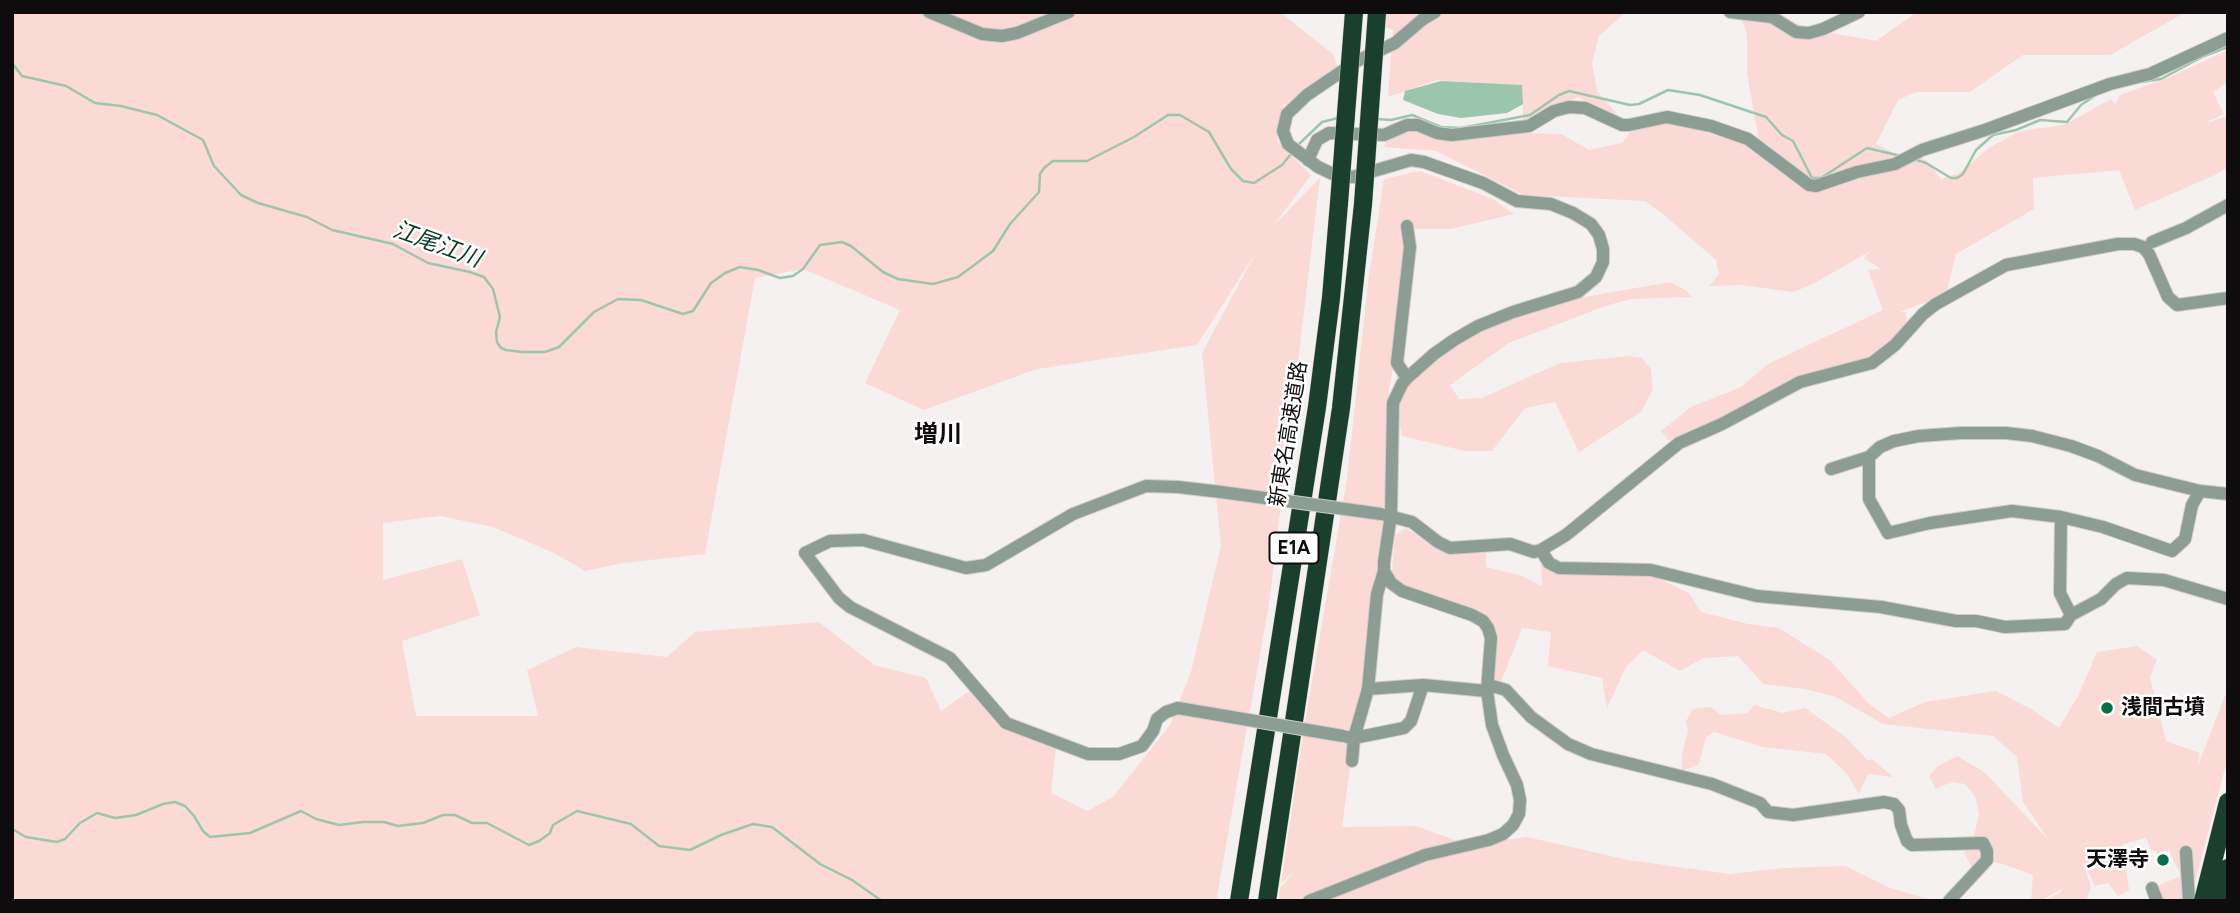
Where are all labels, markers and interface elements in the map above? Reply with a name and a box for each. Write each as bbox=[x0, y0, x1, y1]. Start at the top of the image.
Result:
water label: 江尾江川 bbox=[389, 216, 485, 274]
street label: 新東名高速道路 bbox=[1265, 359, 1313, 509]
district label: 増川 bbox=[914, 421, 962, 449]
road number: E1A bbox=[1270, 533, 1318, 564]
place label: 浅間古墳 bbox=[2121, 695, 2205, 721]
marker: 浅間古墳 bbox=[2099, 700, 2115, 716]
place label: 天澤寺 bbox=[2086, 847, 2149, 873]
marker: 天澤寺 bbox=[2155, 852, 2171, 868]

